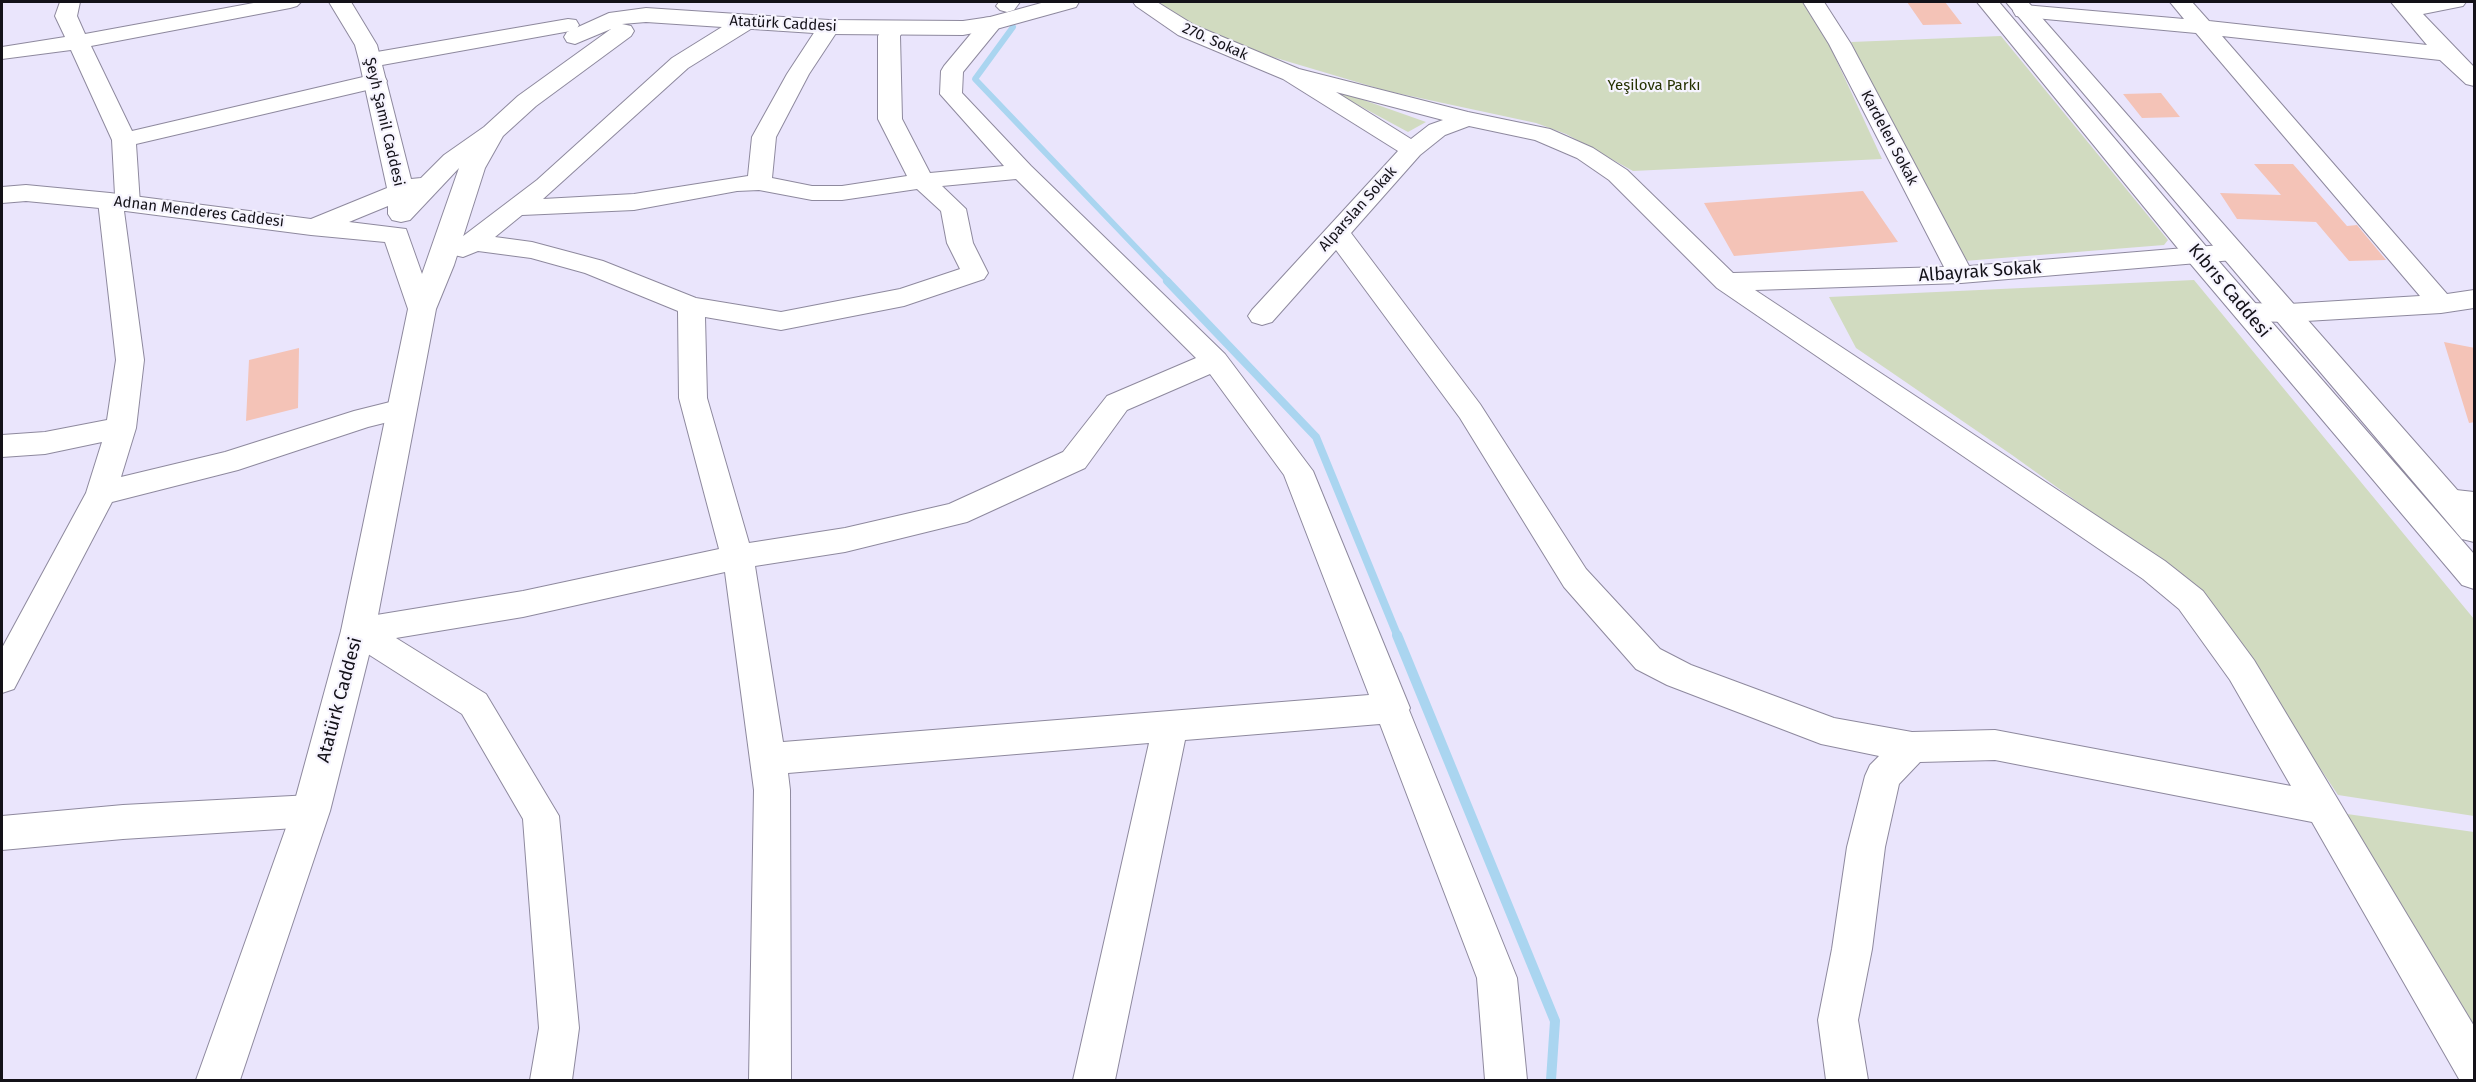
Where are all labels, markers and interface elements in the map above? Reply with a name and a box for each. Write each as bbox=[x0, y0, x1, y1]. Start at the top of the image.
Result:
street label: Atatürk Caddesi bbox=[729, 12, 837, 36]
street label: 270. Sokak bbox=[1179, 20, 1251, 64]
street label: Şeyh Şamil Caddesi bbox=[360, 56, 408, 188]
park label: Yeşilova Parkı bbox=[1608, 77, 1700, 95]
street label: Kardelen Sokak bbox=[1856, 87, 1922, 189]
street label: Alparslan Sokak bbox=[1315, 163, 1401, 255]
street label: Adnan Menderes Caddesi bbox=[113, 193, 285, 231]
street label: Kıbrıs Caddesi bbox=[2183, 240, 2275, 342]
street label: Albayrak Sokak bbox=[1918, 257, 2042, 287]
street label: Atatürk Caddesi bbox=[313, 635, 367, 765]

